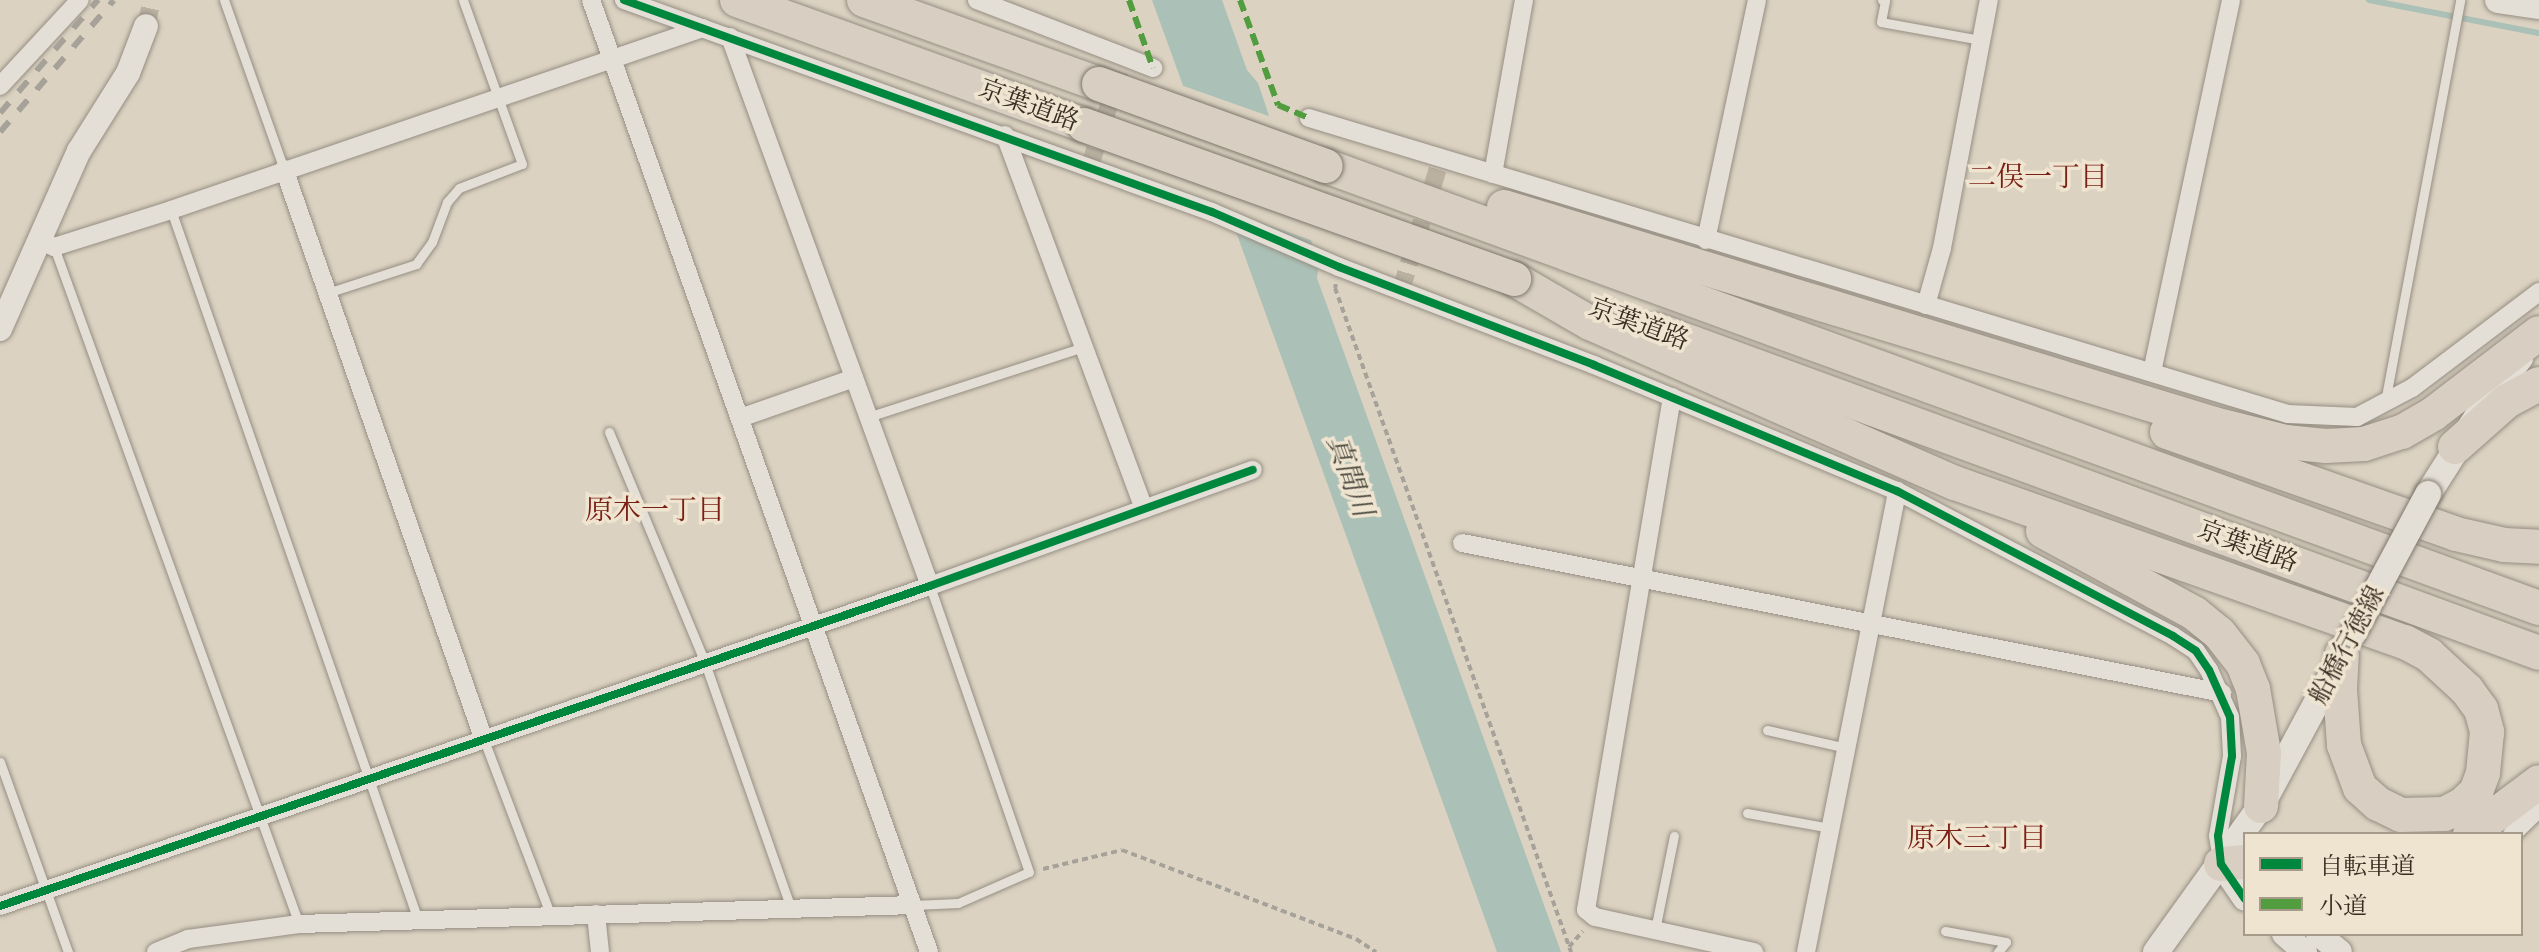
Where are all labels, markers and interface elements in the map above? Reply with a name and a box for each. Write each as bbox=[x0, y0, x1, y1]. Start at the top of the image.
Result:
street label: 京葉道路 bbox=[975, 73, 1083, 137]
district label: 二俣一丁目 bbox=[1968, 160, 2108, 194]
street label: 京葉道路 bbox=[1585, 292, 1693, 356]
water label: 真間川 bbox=[1320, 431, 1380, 521]
district label: 原木一丁目 bbox=[585, 493, 725, 527]
street label: 京葉道路 bbox=[2194, 514, 2302, 578]
street label: 船橋行徳線 bbox=[2303, 580, 2391, 710]
district label: 原木三丁目 bbox=[1907, 821, 2047, 855]
legend bbox=[2243, 832, 2523, 936]
text: 自転車道 bbox=[2319, 850, 2415, 883]
text: 小道 bbox=[2319, 890, 2367, 923]

